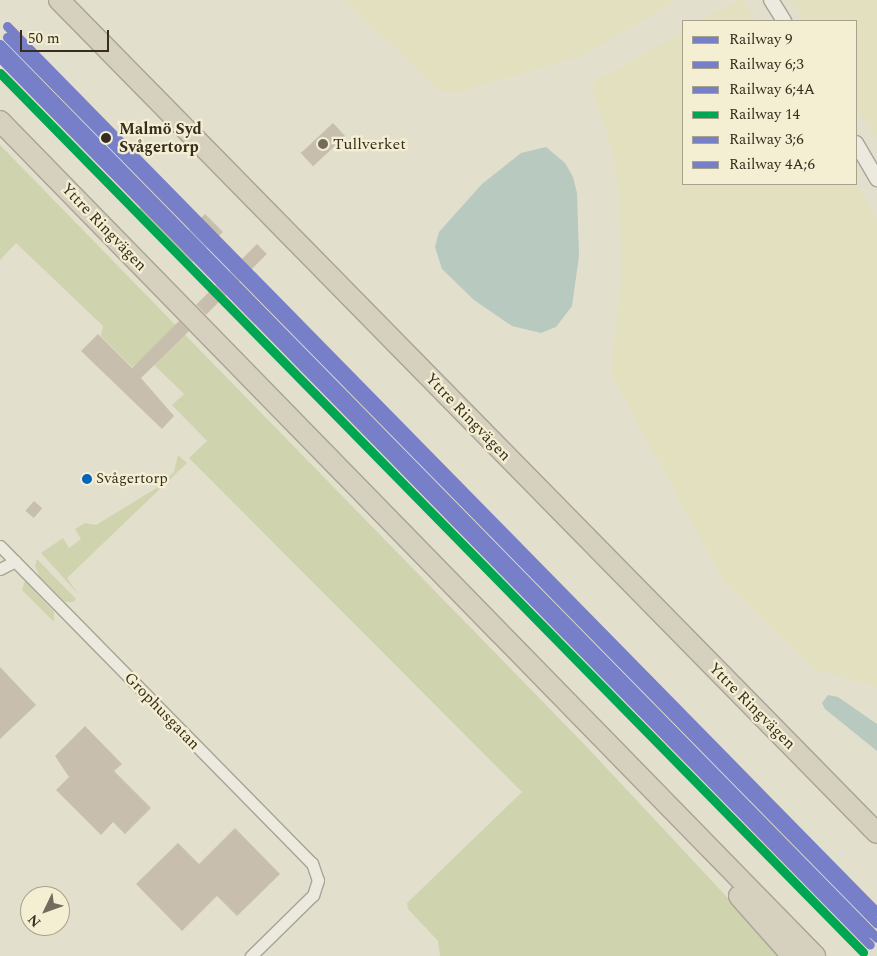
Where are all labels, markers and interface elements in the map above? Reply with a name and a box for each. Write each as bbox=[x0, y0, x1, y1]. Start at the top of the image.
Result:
scale bar bbox=[22, 20, 111, 52]
legend bbox=[682, 20, 857, 185]
text: 50 m bbox=[28, 27, 60, 50]
text: Railway 9 bbox=[729, 28, 793, 51]
text: Railway 6;3 bbox=[729, 53, 804, 76]
text: Railway 6;4A bbox=[729, 78, 815, 101]
text: Railway 14 bbox=[729, 103, 800, 126]
place label: Malmö Syd Svågertorp bbox=[119, 119, 202, 157]
text: Railway 3;6 bbox=[729, 128, 804, 151]
marker: Malmö Syd Svågertorp bbox=[97, 129, 115, 147]
place label: Tullverket bbox=[333, 134, 406, 154]
marker: Tullverket bbox=[317, 138, 329, 150]
text: Railway 4A;6 bbox=[729, 153, 815, 176]
street label: Yttre Ringvägen bbox=[57, 179, 151, 275]
street label: Yttre Ringvägen bbox=[421, 369, 515, 465]
place label: Svågertorp bbox=[96, 470, 168, 488]
marker: Svågertorp bbox=[82, 474, 92, 484]
street label: Yttre Ringvägen bbox=[705, 659, 799, 753]
street label: Grophusgatan bbox=[120, 668, 204, 754]
north arrow bbox=[20, 886, 70, 936]
text: N bbox=[23, 909, 46, 932]

